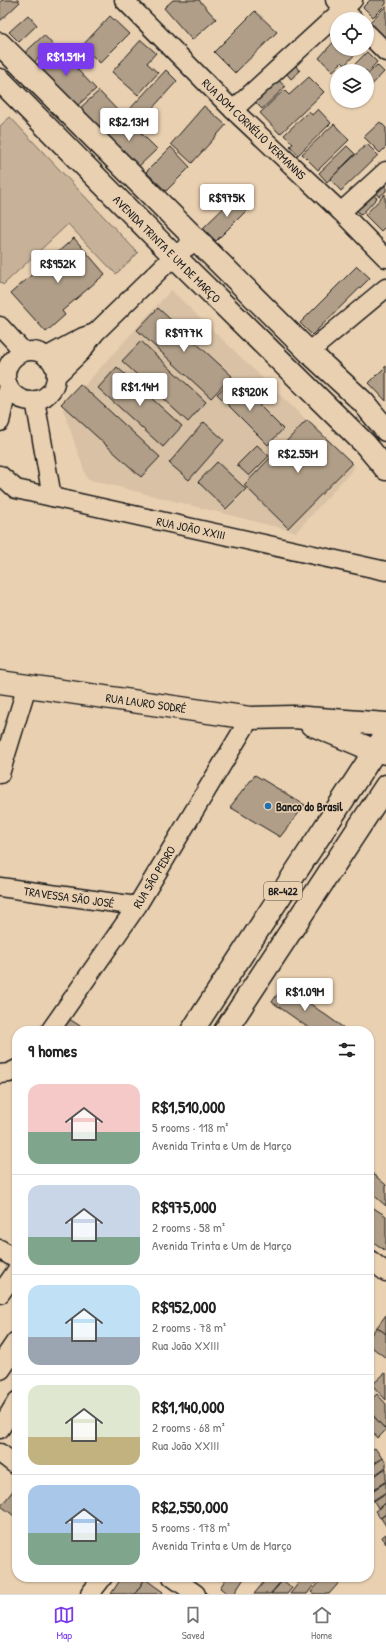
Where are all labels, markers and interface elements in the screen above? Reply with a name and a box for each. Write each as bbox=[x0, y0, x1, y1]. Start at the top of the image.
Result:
map controls bbox=[330, 12, 374, 108]
button: locate bbox=[330, 12, 374, 56]
pin: R$1.51M bbox=[29, 43, 103, 77]
text: R$1.51M bbox=[47, 47, 85, 65]
button: layers bbox=[330, 64, 374, 108]
street label: RUA DOM CORNÉLIO VERMANNS bbox=[198, 75, 310, 184]
pin: R$2.13M bbox=[92, 108, 166, 142]
text: R$2.13M bbox=[109, 112, 149, 130]
pin: R$975K bbox=[194, 184, 260, 218]
text: R$975K bbox=[209, 188, 245, 206]
street label: AVENIDA TRINTA E UM DE MARÇO bbox=[109, 191, 225, 307]
pin: R$952K bbox=[25, 250, 91, 284]
text: R$952K bbox=[40, 254, 76, 272]
pin: R$977K bbox=[151, 319, 217, 353]
text: R$977K bbox=[166, 323, 202, 341]
pin: R$1.14M bbox=[103, 373, 177, 407]
text: R$1.14M bbox=[121, 377, 159, 395]
pin: R$920K bbox=[217, 378, 283, 412]
text: R$920K bbox=[232, 382, 268, 400]
pin: R$2.55M bbox=[261, 440, 335, 474]
text: R$2.55M bbox=[278, 444, 318, 462]
street label: RUA JOÃO XXIII bbox=[155, 512, 227, 544]
street label: RUA LAURO SODRÉ bbox=[105, 689, 188, 717]
place label: Banco do Brasil bbox=[276, 798, 343, 815]
marker: Banco do Brasil bbox=[263, 801, 273, 811]
street label: RUA SÃO PEDRO bbox=[129, 842, 180, 912]
street label: TRAVESSA SÃO JOSÉ bbox=[23, 882, 116, 912]
road number: BR-422 bbox=[264, 882, 302, 900]
pin: R$1.09M bbox=[268, 978, 342, 1012]
text: R$1.09M bbox=[286, 982, 324, 1000]
text: 9 homes bbox=[28, 1039, 77, 1062]
icon: filters bbox=[336, 1039, 358, 1061]
text: R$1,510,000 bbox=[152, 1095, 225, 1118]
icon: home bbox=[60, 1100, 108, 1148]
text: 5 rooms · 118 m² bbox=[152, 1118, 228, 1136]
text: Avenida Trinta e Um de Março bbox=[152, 1136, 292, 1154]
text: R$975,000 bbox=[152, 1195, 216, 1218]
icon: home bbox=[60, 1201, 108, 1249]
text: 2 rooms · 58 m² bbox=[152, 1218, 225, 1236]
text: Avenida Trinta e Um de Março bbox=[152, 1236, 292, 1254]
text: R$952,000 bbox=[152, 1295, 216, 1318]
icon: home bbox=[60, 1301, 108, 1349]
text: 2 rooms · 78 m² bbox=[152, 1318, 226, 1336]
text: Rua João XXIII bbox=[152, 1336, 219, 1354]
text: R$1,140,000 bbox=[152, 1395, 224, 1418]
icon: home bbox=[60, 1401, 108, 1449]
text: 2 rooms · 68 m² bbox=[152, 1418, 225, 1436]
text: Rua João XXIII bbox=[152, 1436, 219, 1454]
text: R$2,550,000 bbox=[152, 1495, 228, 1518]
icon: home bbox=[60, 1501, 108, 1549]
text: 5 rooms · 178 m² bbox=[152, 1518, 230, 1536]
text: Avenida Trinta e Um de Março bbox=[152, 1536, 292, 1554]
tab: Map bbox=[53, 1604, 75, 1642]
tab: Saved bbox=[182, 1604, 204, 1642]
tab: Home bbox=[311, 1604, 333, 1642]

